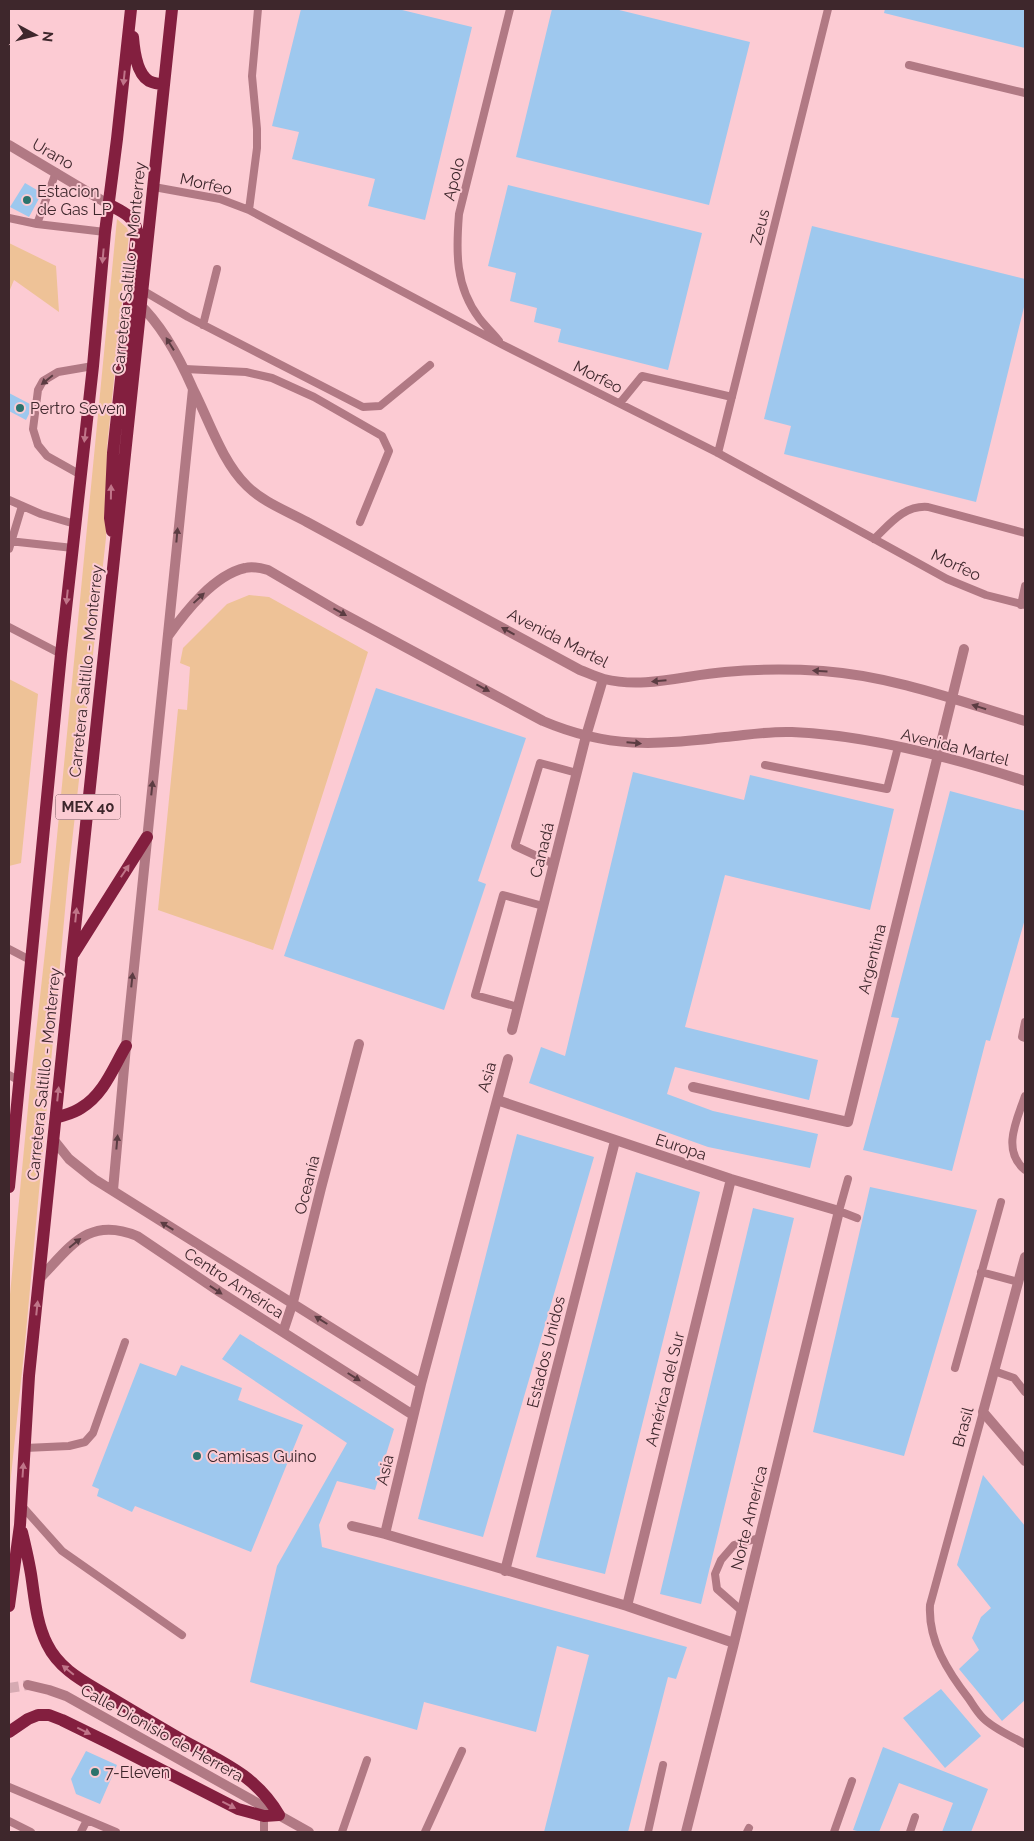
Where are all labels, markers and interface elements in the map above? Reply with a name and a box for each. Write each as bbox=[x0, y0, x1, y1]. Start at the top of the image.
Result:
north arrow bbox=[10, 10, 60, 60]
text: N bbox=[39, 30, 56, 43]
one-way arrow bbox=[120, 70, 128, 86]
street label: Urano bbox=[29, 134, 77, 174]
street label: Apolo bbox=[439, 155, 469, 203]
street label: Carretera Saltillo - Monterrey bbox=[108, 160, 150, 375]
street label: Morfeo bbox=[178, 169, 234, 199]
place label: Estacion de Gas LP bbox=[37, 182, 112, 219]
marker: Estacion de Gas LP bbox=[21, 194, 33, 206]
street label: Zeus bbox=[746, 207, 774, 247]
one-way arrow bbox=[99, 249, 107, 265]
one-way arrow bbox=[165, 337, 174, 350]
street label: Morfeo bbox=[570, 357, 626, 397]
one-way arrow bbox=[41, 374, 54, 385]
place label: Pertro Seven bbox=[30, 399, 125, 418]
marker: Pertro Seven bbox=[14, 402, 26, 414]
one-way arrow bbox=[81, 428, 89, 444]
one-way arrow bbox=[107, 484, 115, 500]
one-way arrow bbox=[174, 526, 182, 542]
street label: Morfeo bbox=[928, 545, 984, 585]
street label: Carretera Saltillo - Monterrey bbox=[65, 563, 107, 778]
one-way arrow bbox=[63, 589, 71, 605]
one-way arrow bbox=[193, 593, 206, 604]
street label: Avenida Martel bbox=[504, 604, 612, 672]
one-way arrow bbox=[333, 608, 347, 616]
one-way arrow bbox=[502, 626, 515, 635]
one-way arrow bbox=[812, 667, 828, 675]
one-way arrow bbox=[650, 677, 666, 685]
one-way arrow bbox=[476, 684, 491, 692]
one-way arrow bbox=[971, 702, 986, 710]
street label: Avenida Martel bbox=[899, 724, 1012, 770]
one-way arrow bbox=[627, 739, 643, 747]
one-way arrow bbox=[149, 780, 157, 796]
road number: MEX 40 bbox=[56, 794, 120, 820]
street label: Canadá bbox=[526, 820, 558, 880]
one-way arrow bbox=[120, 865, 130, 878]
one-way arrow bbox=[72, 907, 80, 923]
street label: Argentina bbox=[854, 922, 890, 996]
street label: Carretera Saltillo - Monterrey bbox=[23, 966, 65, 1181]
one-way arrow bbox=[129, 972, 137, 988]
street label: Asia bbox=[474, 1060, 500, 1094]
one-way arrow bbox=[54, 1086, 62, 1102]
street label: Europa bbox=[653, 1130, 709, 1164]
one-way arrow bbox=[113, 1134, 121, 1150]
street label: Oceanía bbox=[290, 1153, 324, 1217]
one-way arrow bbox=[161, 1222, 174, 1231]
one-way arrow bbox=[69, 1237, 82, 1248]
street label: Centro América bbox=[181, 1244, 287, 1322]
one-way arrow bbox=[210, 1285, 223, 1295]
street label: Estados Unidos bbox=[523, 1294, 569, 1410]
one-way arrow bbox=[33, 1300, 41, 1316]
one-way arrow bbox=[314, 1315, 328, 1325]
street label: América del Sur bbox=[642, 1329, 689, 1448]
one-way arrow bbox=[347, 1372, 360, 1382]
street label: Brasil bbox=[949, 1404, 978, 1449]
place label: Camisas Guino bbox=[207, 1447, 316, 1466]
marker: Camisas Guino bbox=[191, 1450, 203, 1462]
street label: Asia bbox=[372, 1453, 398, 1487]
one-way arrow bbox=[20, 1462, 28, 1478]
street label: Norte America bbox=[727, 1464, 771, 1572]
one-way arrow bbox=[62, 1664, 75, 1675]
street label: Calle Dionisio de Herrera bbox=[77, 1680, 247, 1786]
one-way arrow bbox=[77, 1727, 91, 1735]
place label: 7-Eleven bbox=[105, 1763, 170, 1782]
marker: 7-Eleven bbox=[89, 1766, 101, 1778]
one-way arrow bbox=[222, 1801, 236, 1809]

